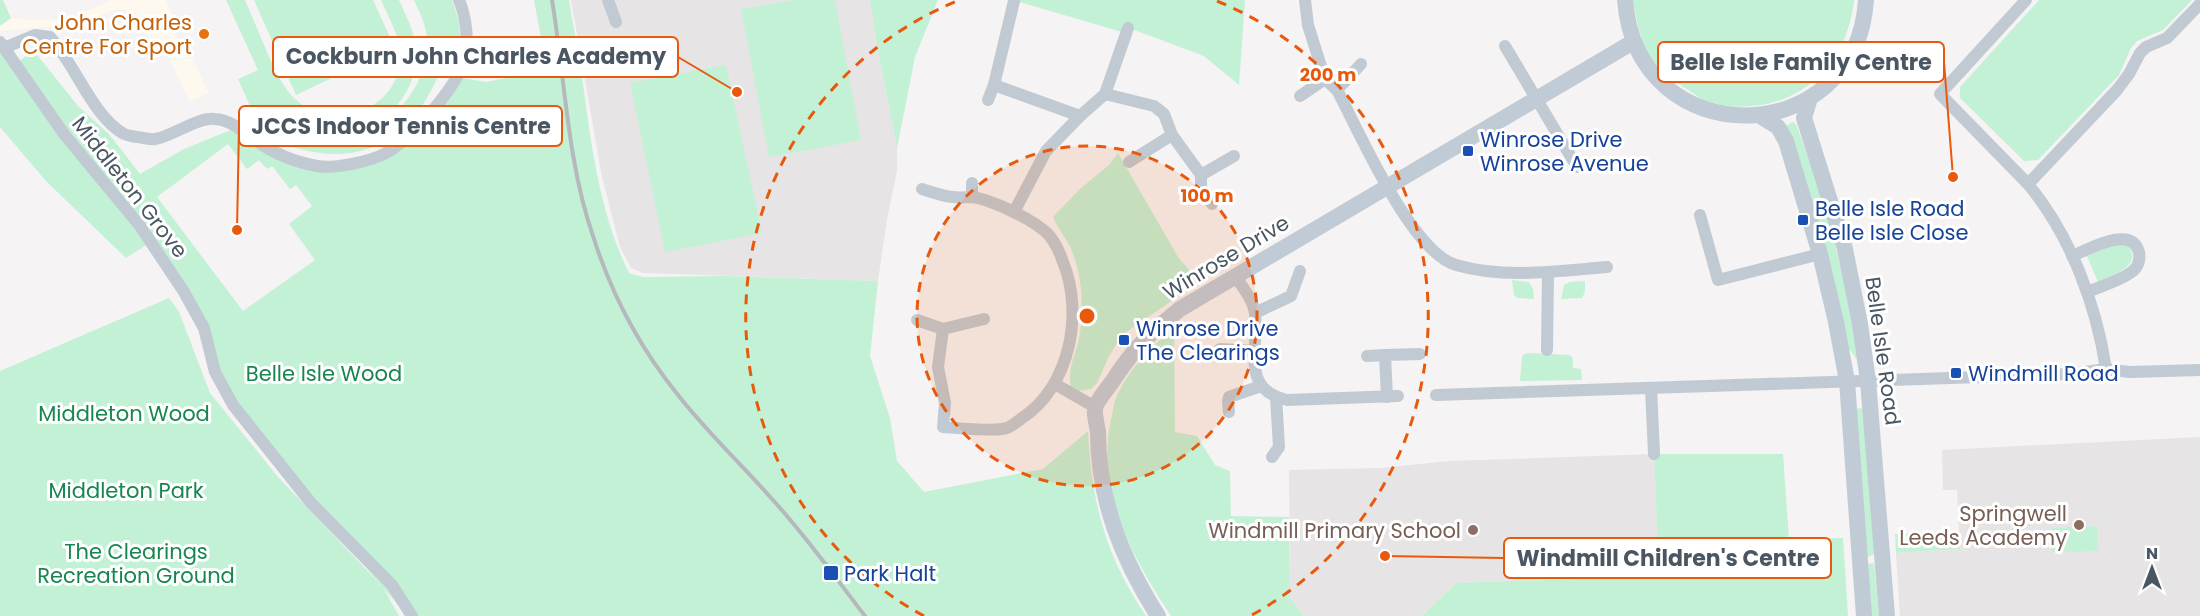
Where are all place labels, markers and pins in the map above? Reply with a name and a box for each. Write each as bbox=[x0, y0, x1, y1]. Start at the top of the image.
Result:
place label: John Charles Centre For Sport bbox=[22, 8, 192, 61]
marker: John Charles Centre For Sport bbox=[197, 27, 211, 41]
callout: Cockburn John Charles Academy bbox=[273, 37, 678, 77]
callout: Belle Isle Family Centre bbox=[1658, 42, 1944, 82]
callout: JCCS Indoor Tennis Centre bbox=[239, 106, 562, 146]
place label: Winrose Drive Winrose Avenue bbox=[1480, 125, 1649, 178]
marker: Winrose Drive Winrose Avenue bbox=[1461, 144, 1475, 158]
place label: Belle Isle Road Belle Isle Close bbox=[1815, 194, 1969, 247]
marker: Belle Isle Road Belle Isle Close bbox=[1796, 213, 1810, 227]
centre of rings bbox=[1077, 306, 1097, 326]
place label: Winrose Drive The Clearings bbox=[1136, 314, 1280, 367]
marker: Winrose Drive The Clearings bbox=[1117, 333, 1131, 347]
place label: Windmill Road bbox=[1968, 359, 2119, 388]
marker: Windmill Road bbox=[1949, 366, 1963, 380]
place label: Springwell Leeds Academy bbox=[1899, 499, 2067, 552]
place label: Windmill Primary School bbox=[1208, 516, 1461, 545]
marker: Springwell Leeds Academy bbox=[2072, 518, 2086, 532]
marker: Windmill Primary School bbox=[1466, 523, 1480, 537]
callout: Windmill Children's Centre bbox=[1504, 538, 1831, 578]
place label: Park Halt bbox=[844, 559, 936, 588]
marker: Park Halt bbox=[822, 564, 840, 582]

